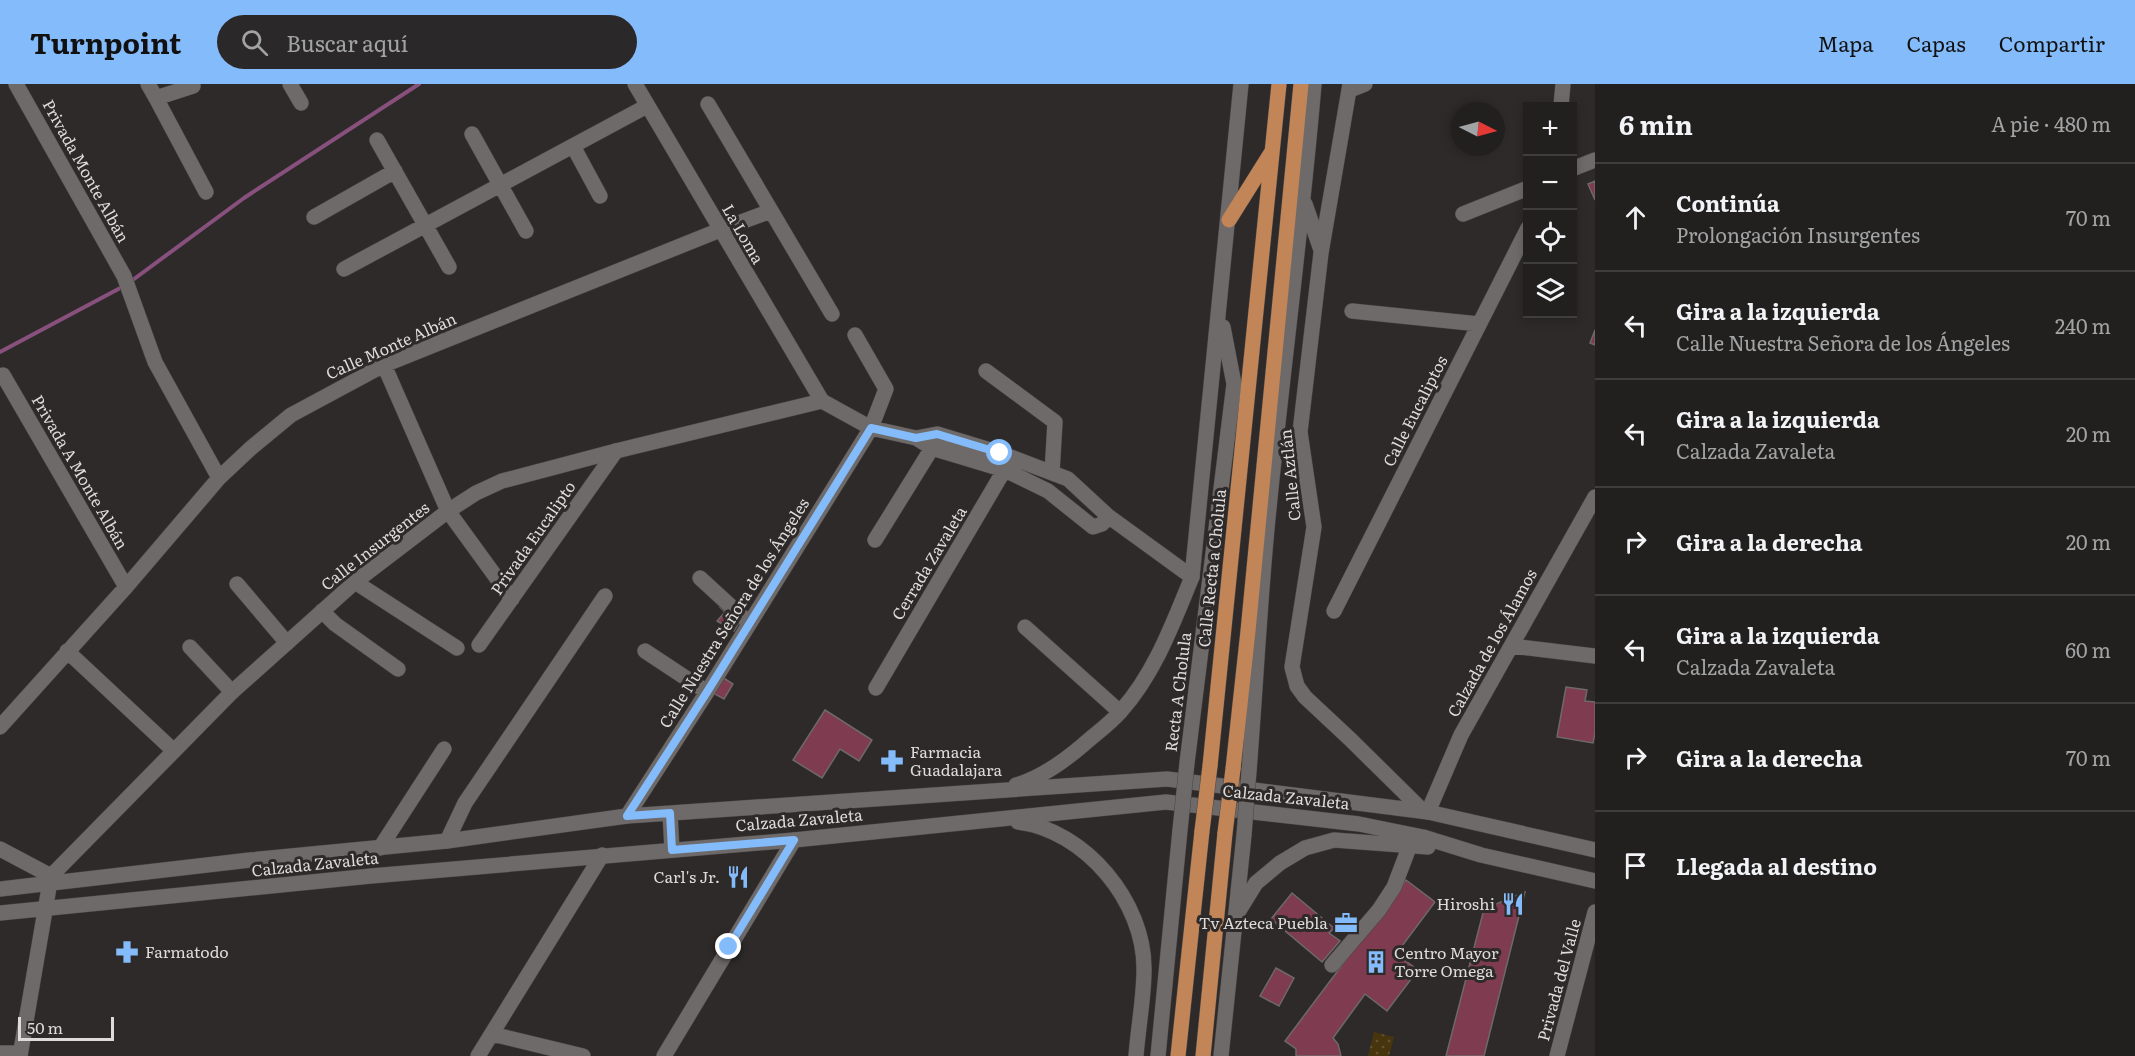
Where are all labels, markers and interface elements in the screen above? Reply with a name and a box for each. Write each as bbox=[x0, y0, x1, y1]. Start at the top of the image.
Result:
search box bbox=[217, 15, 637, 69]
text: Turnpoint bbox=[30, 21, 181, 63]
icon: search bbox=[238, 26, 271, 59]
text: Buscar aquí bbox=[286, 26, 408, 59]
text: Mapa bbox=[1817, 27, 1874, 58]
text: Capas bbox=[1907, 27, 1966, 58]
text: Compartir bbox=[1999, 27, 2105, 58]
street label: Privada Monte Albán bbox=[38, 95, 136, 247]
north arrow bbox=[1451, 102, 1505, 156]
map controls bbox=[1523, 102, 1577, 318]
button: + bbox=[1523, 102, 1577, 156]
text: 6 min bbox=[1619, 104, 1693, 143]
text: A pie · 480 m bbox=[1991, 108, 2111, 138]
button: − bbox=[1523, 156, 1577, 210]
text: Continúa bbox=[1676, 186, 1780, 219]
street label: La Loma bbox=[717, 199, 771, 268]
icon: ahead bbox=[1619, 201, 1652, 234]
text: 70 m bbox=[2066, 202, 2111, 232]
button: locate bbox=[1523, 210, 1577, 264]
text: Prolongación Insurgentes bbox=[1676, 219, 1920, 249]
button: layers bbox=[1523, 264, 1577, 318]
text: Gira a la izquierda bbox=[1676, 294, 1880, 327]
street label: Calle Monte Albán bbox=[322, 305, 460, 385]
icon: left bbox=[1619, 309, 1652, 342]
text: 240 m bbox=[2055, 310, 2111, 340]
text: Calle Nuestra Señora de los Ángeles bbox=[1676, 327, 2010, 357]
street label: Calle Eucaliptos bbox=[1376, 351, 1452, 470]
street label: Privada A Monte Albán bbox=[27, 390, 135, 554]
text: Gira a la izquierda bbox=[1676, 402, 1880, 435]
icon: left bbox=[1619, 417, 1652, 450]
text: 20 m bbox=[2066, 418, 2111, 448]
street label: Calle Aztlán bbox=[1272, 428, 1306, 522]
text: Calzada Zavaleta bbox=[1676, 435, 1835, 465]
route start bbox=[986, 439, 1012, 465]
street label: Privada Eucalipto bbox=[484, 476, 581, 599]
street label: Calle Recta a Cholula bbox=[1191, 487, 1231, 648]
street label: Calle Nuestra Señora de los Ángeles bbox=[652, 493, 814, 732]
street label: Calle Insurgentes bbox=[315, 495, 434, 595]
street label: Cerrada Zavaleta bbox=[885, 501, 972, 624]
icon: right bbox=[1619, 525, 1652, 558]
text: Gira a la derecha bbox=[1676, 525, 1863, 558]
text: 20 m bbox=[2066, 526, 2111, 556]
street label: Calzada de los Álamos bbox=[1440, 564, 1542, 721]
text: Gira a la izquierda bbox=[1676, 618, 1880, 651]
street label: Recta A Cholula bbox=[1158, 630, 1196, 753]
icon: left bbox=[1619, 633, 1652, 666]
text: 60 m bbox=[2065, 634, 2111, 664]
text: Calzada Zavaleta bbox=[1676, 651, 1835, 681]
place label: Farmacia Guadalajara bbox=[910, 739, 1003, 781]
icon: right bbox=[1619, 741, 1652, 774]
text: Gira a la derecha bbox=[1676, 741, 1863, 774]
text: 70 m bbox=[2066, 742, 2111, 772]
pharmacy icon: Farmacia Guadalajara bbox=[879, 748, 905, 774]
street label: Calzada Zavaleta bbox=[1221, 777, 1351, 815]
street label: Calzada Zavaleta bbox=[734, 801, 864, 837]
street label: Calzada Zavaleta bbox=[250, 844, 380, 882]
icon: arrive bbox=[1619, 849, 1652, 882]
text: Llegada al destino bbox=[1676, 849, 1877, 882]
place label: Carl's Jr. bbox=[654, 864, 720, 888]
restaurant icon: Carl's Jr. bbox=[725, 864, 751, 890]
place label: Hiroshi bbox=[1437, 891, 1495, 915]
restaurant icon: Hiroshi bbox=[1500, 891, 1526, 917]
place label: Tv Azteca Puebla bbox=[1199, 910, 1328, 934]
office icon: Tv Azteca Puebla bbox=[1333, 910, 1359, 936]
street label: Privada del Valle bbox=[1530, 916, 1586, 1044]
route end bbox=[715, 933, 741, 959]
pharmacy icon: Farmatodo bbox=[114, 939, 140, 965]
place label: Farmatodo bbox=[145, 939, 229, 963]
place label: Centro Mayor Torre Omega bbox=[1394, 940, 1499, 982]
building icon: Centro Mayor Torre Omega bbox=[1363, 949, 1389, 975]
scale bar bbox=[18, 1014, 114, 1042]
text: 50 m bbox=[27, 1015, 63, 1039]

